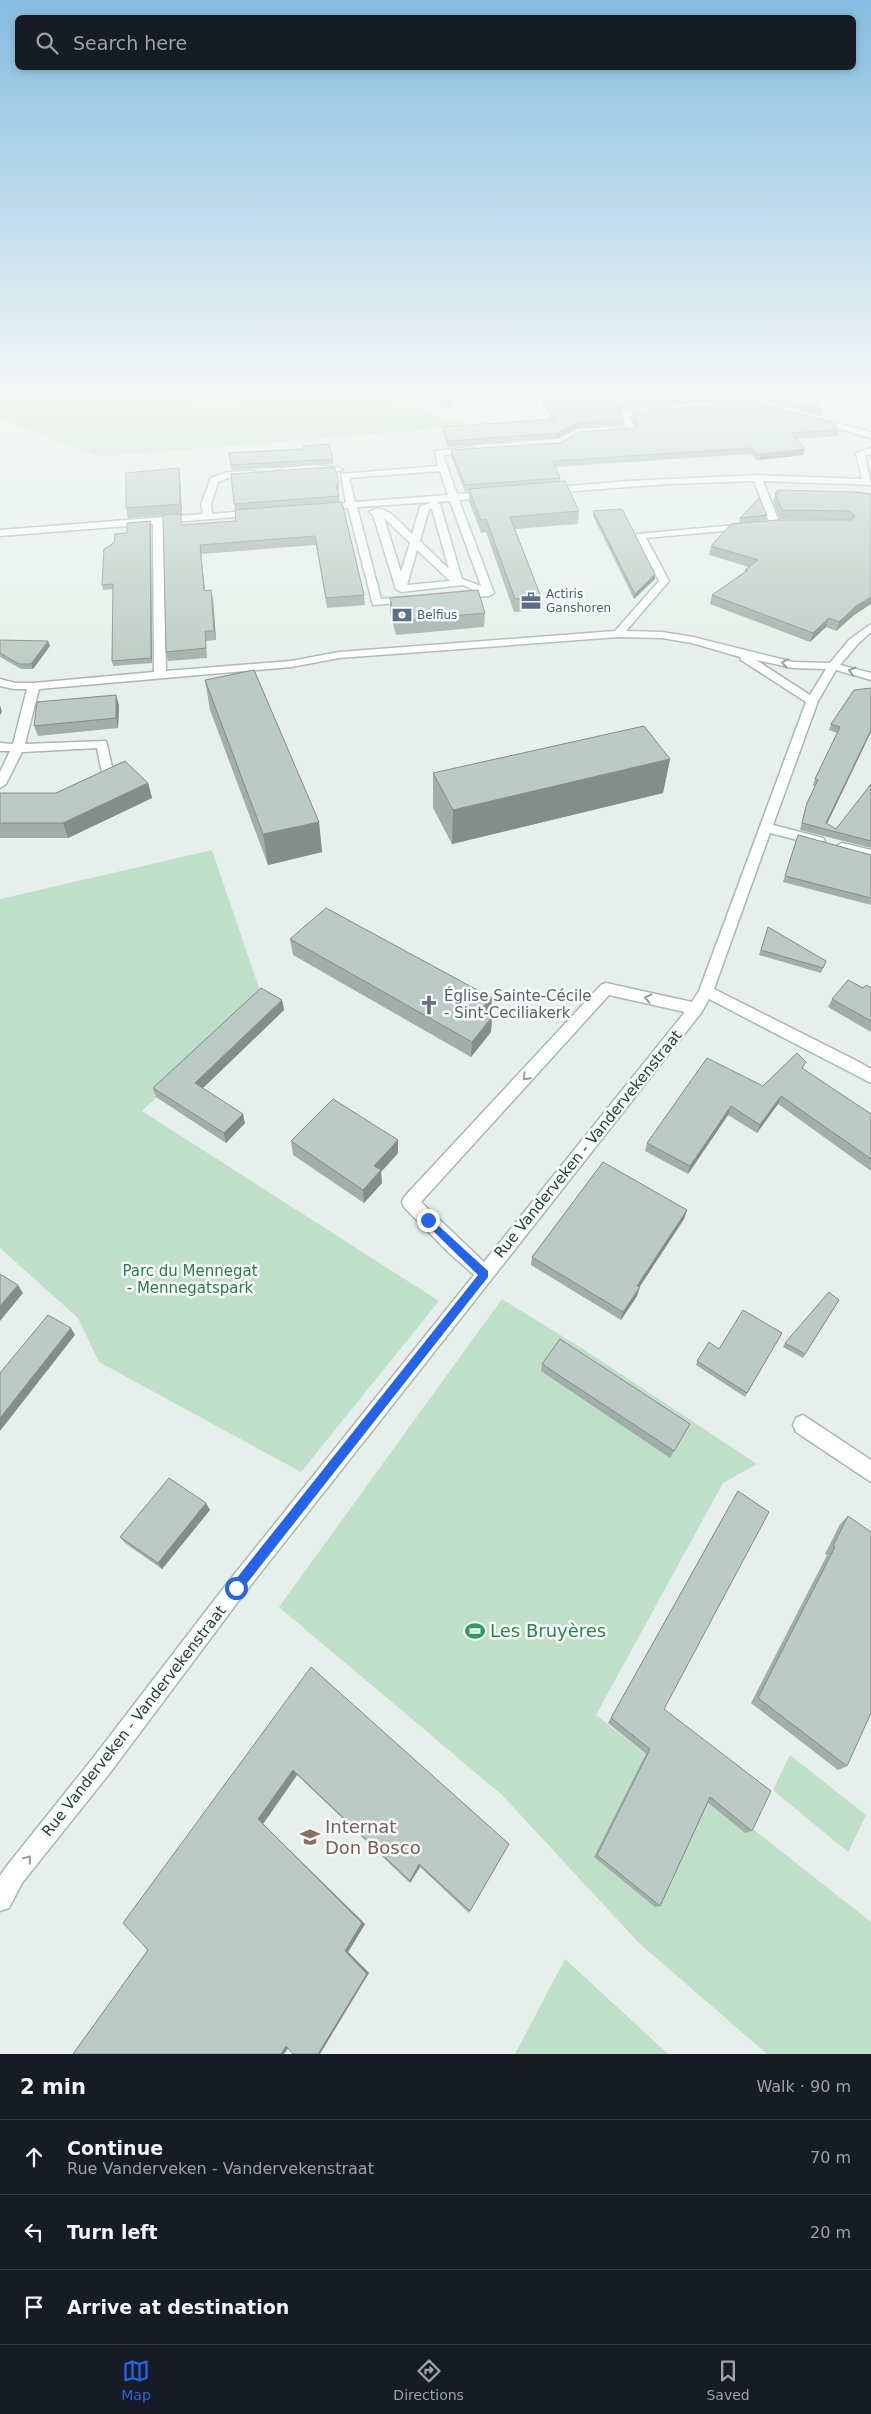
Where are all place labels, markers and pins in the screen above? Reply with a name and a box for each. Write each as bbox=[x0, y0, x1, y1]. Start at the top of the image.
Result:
place label: Actiris Ganshoren bbox=[546, 587, 611, 615]
office icon: Actiris Ganshoren bbox=[520, 590, 542, 612]
bank icon: Belfius bbox=[391, 604, 413, 626]
place label: Belfius bbox=[417, 608, 457, 622]
place label: Église Sainte-Cécile - Sint-Ceciliakerk bbox=[444, 986, 592, 1022]
church icon: Église Sainte-Cécile - Sint-Ceciliakerk bbox=[418, 994, 440, 1016]
sports icon: Les Bruyères bbox=[464, 1620, 486, 1642]
place label: Les Bruyères bbox=[490, 1620, 606, 1641]
place label: Internat Don Bosco bbox=[325, 1816, 421, 1858]
school or university icon: Internat Don Bosco bbox=[299, 1826, 321, 1848]

